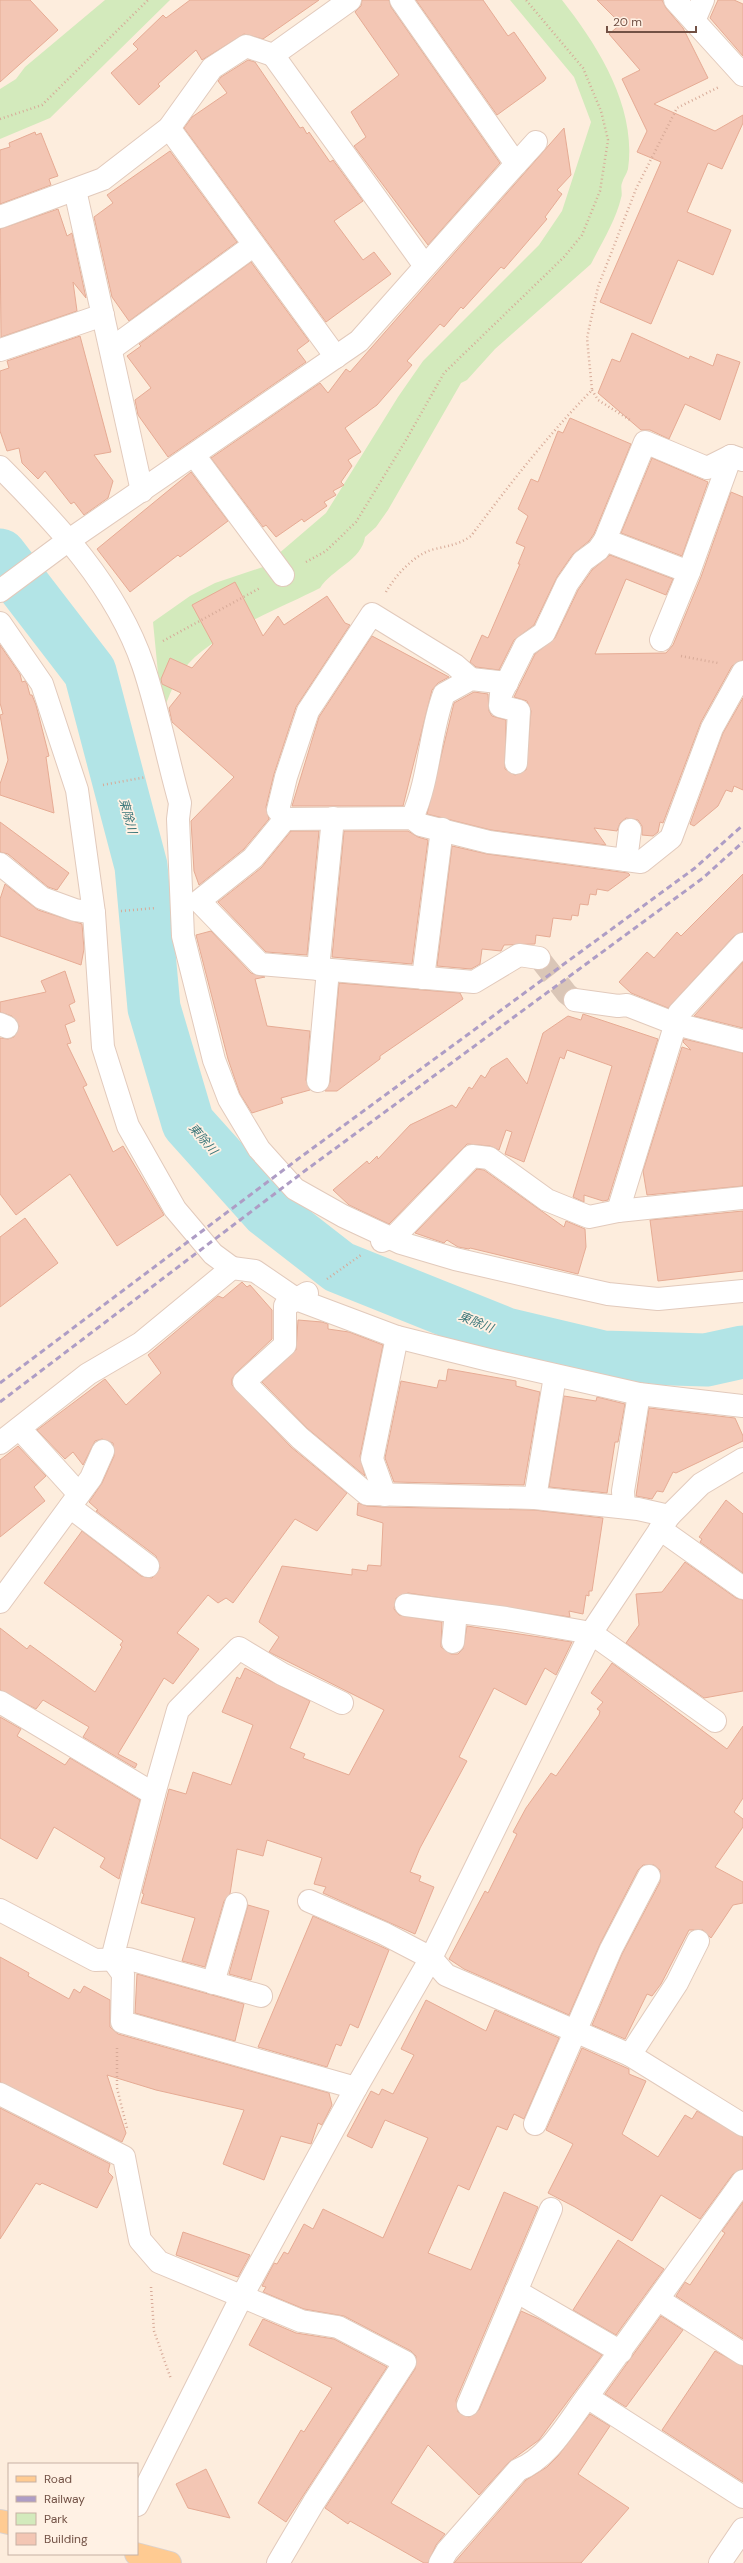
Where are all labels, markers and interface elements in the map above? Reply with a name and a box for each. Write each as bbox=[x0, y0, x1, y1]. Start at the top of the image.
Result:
scale bar bbox=[607, 8, 696, 34]
text: 20 m bbox=[613, 14, 642, 30]
water label: 東除川 bbox=[116, 797, 141, 837]
water label: 東除川 bbox=[185, 1120, 222, 1159]
water label: 東除川 bbox=[456, 1308, 498, 1337]
legend bbox=[8, 2463, 138, 2555]
text: Road bbox=[44, 2471, 72, 2487]
text: Railway bbox=[44, 2491, 85, 2507]
text: Park bbox=[44, 2511, 68, 2527]
text: Building bbox=[44, 2531, 88, 2547]

